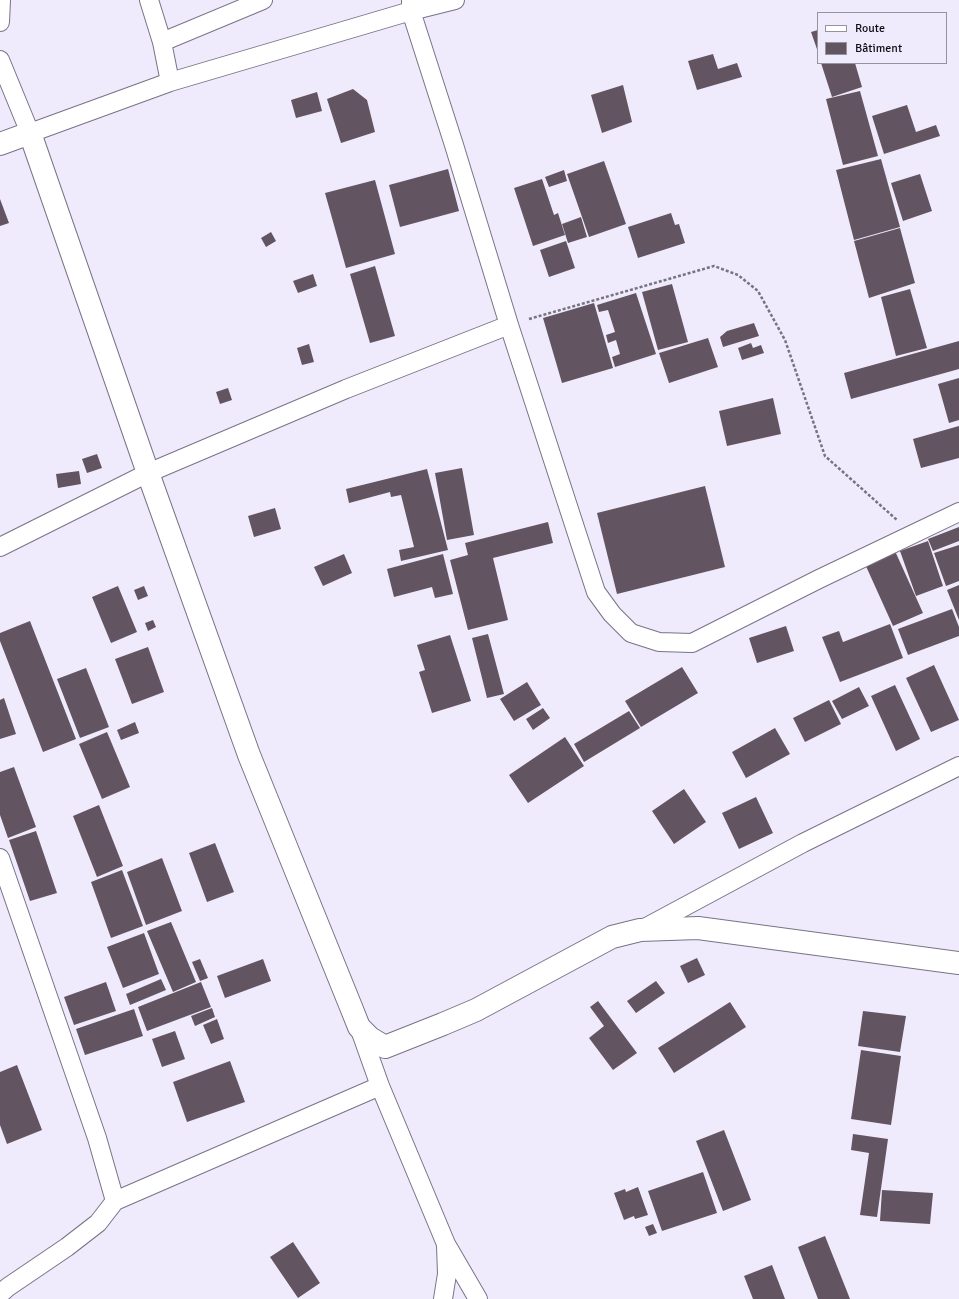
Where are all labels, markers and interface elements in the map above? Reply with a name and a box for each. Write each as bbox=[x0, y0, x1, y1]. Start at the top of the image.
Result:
legend bbox=[817, 12, 947, 64]
text: Route bbox=[855, 21, 885, 36]
text: Bâtiment bbox=[855, 41, 902, 56]

